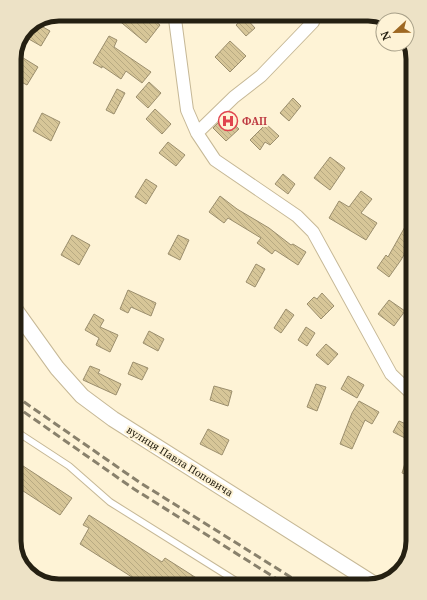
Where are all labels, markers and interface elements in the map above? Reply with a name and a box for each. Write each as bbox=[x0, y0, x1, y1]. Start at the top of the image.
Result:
north arrow bbox=[375, 12, 415, 52]
text: N bbox=[377, 29, 394, 43]
hospital icon: ФАП bbox=[217, 110, 239, 132]
place label: ФАП bbox=[242, 114, 267, 128]
street label: вулиця Павла Поповича bbox=[124, 423, 236, 500]

